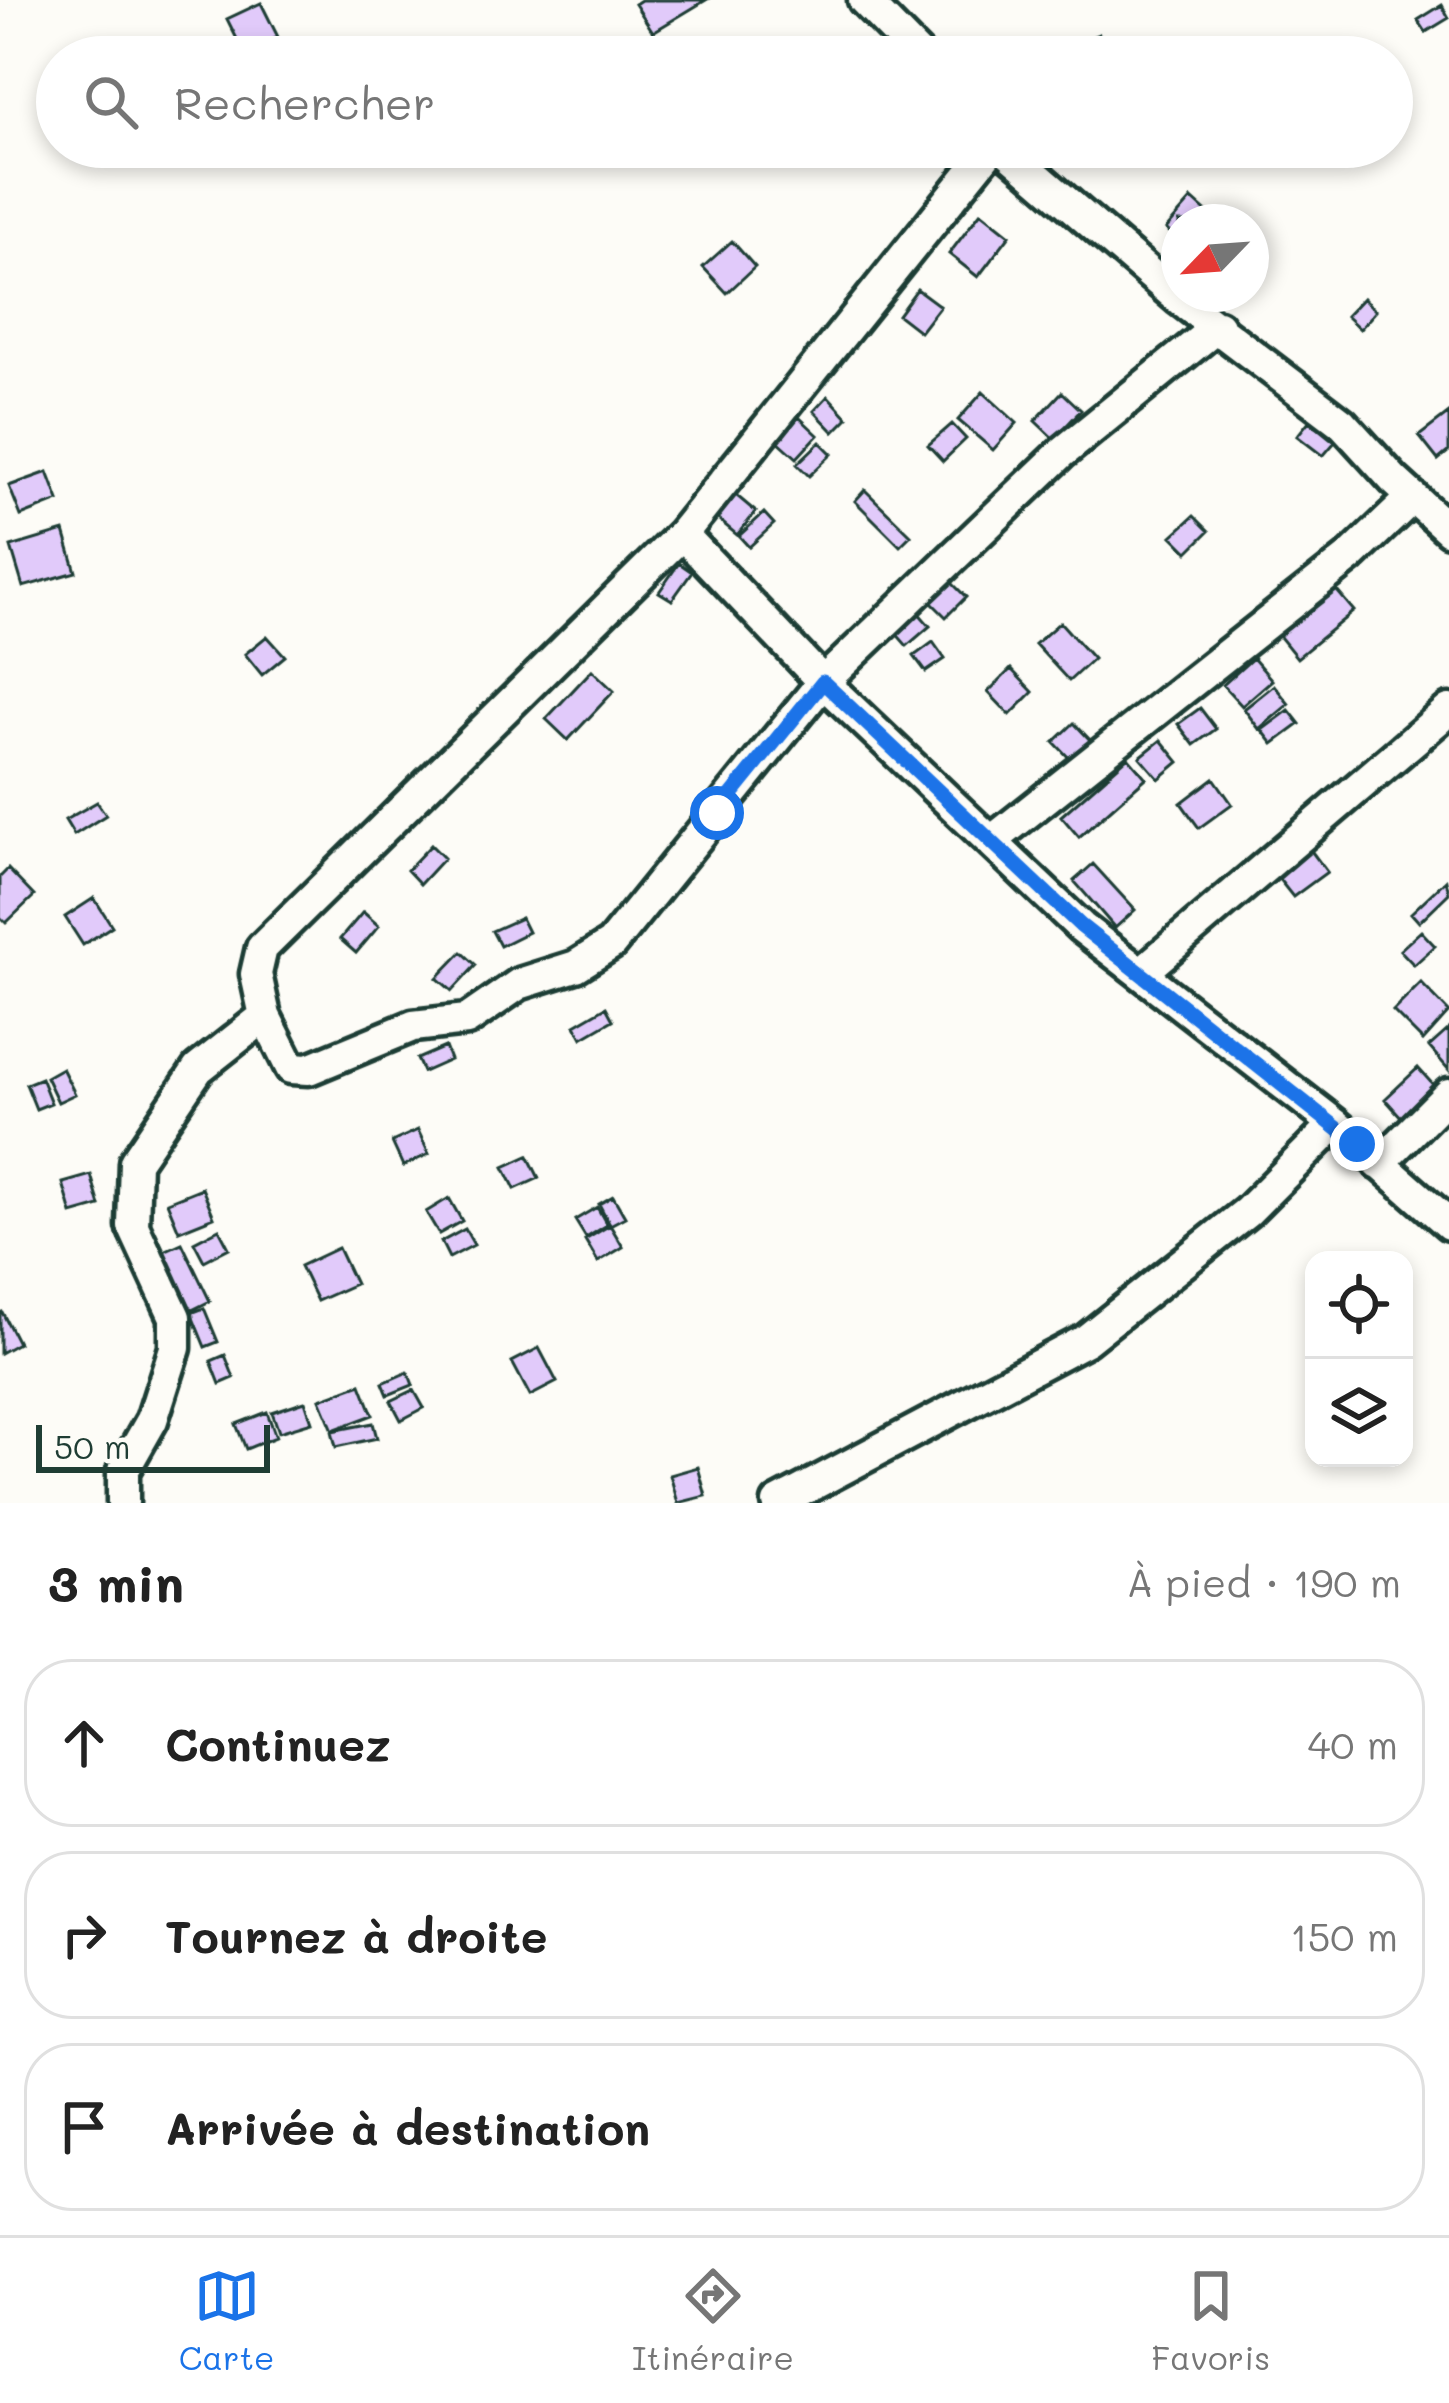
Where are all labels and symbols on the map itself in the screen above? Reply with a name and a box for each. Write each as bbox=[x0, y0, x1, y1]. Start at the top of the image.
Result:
north arrow bbox=[1161, 204, 1269, 312]
route start bbox=[690, 786, 744, 840]
route end bbox=[1330, 1117, 1384, 1171]
scale bar bbox=[36, 1419, 270, 1472]

